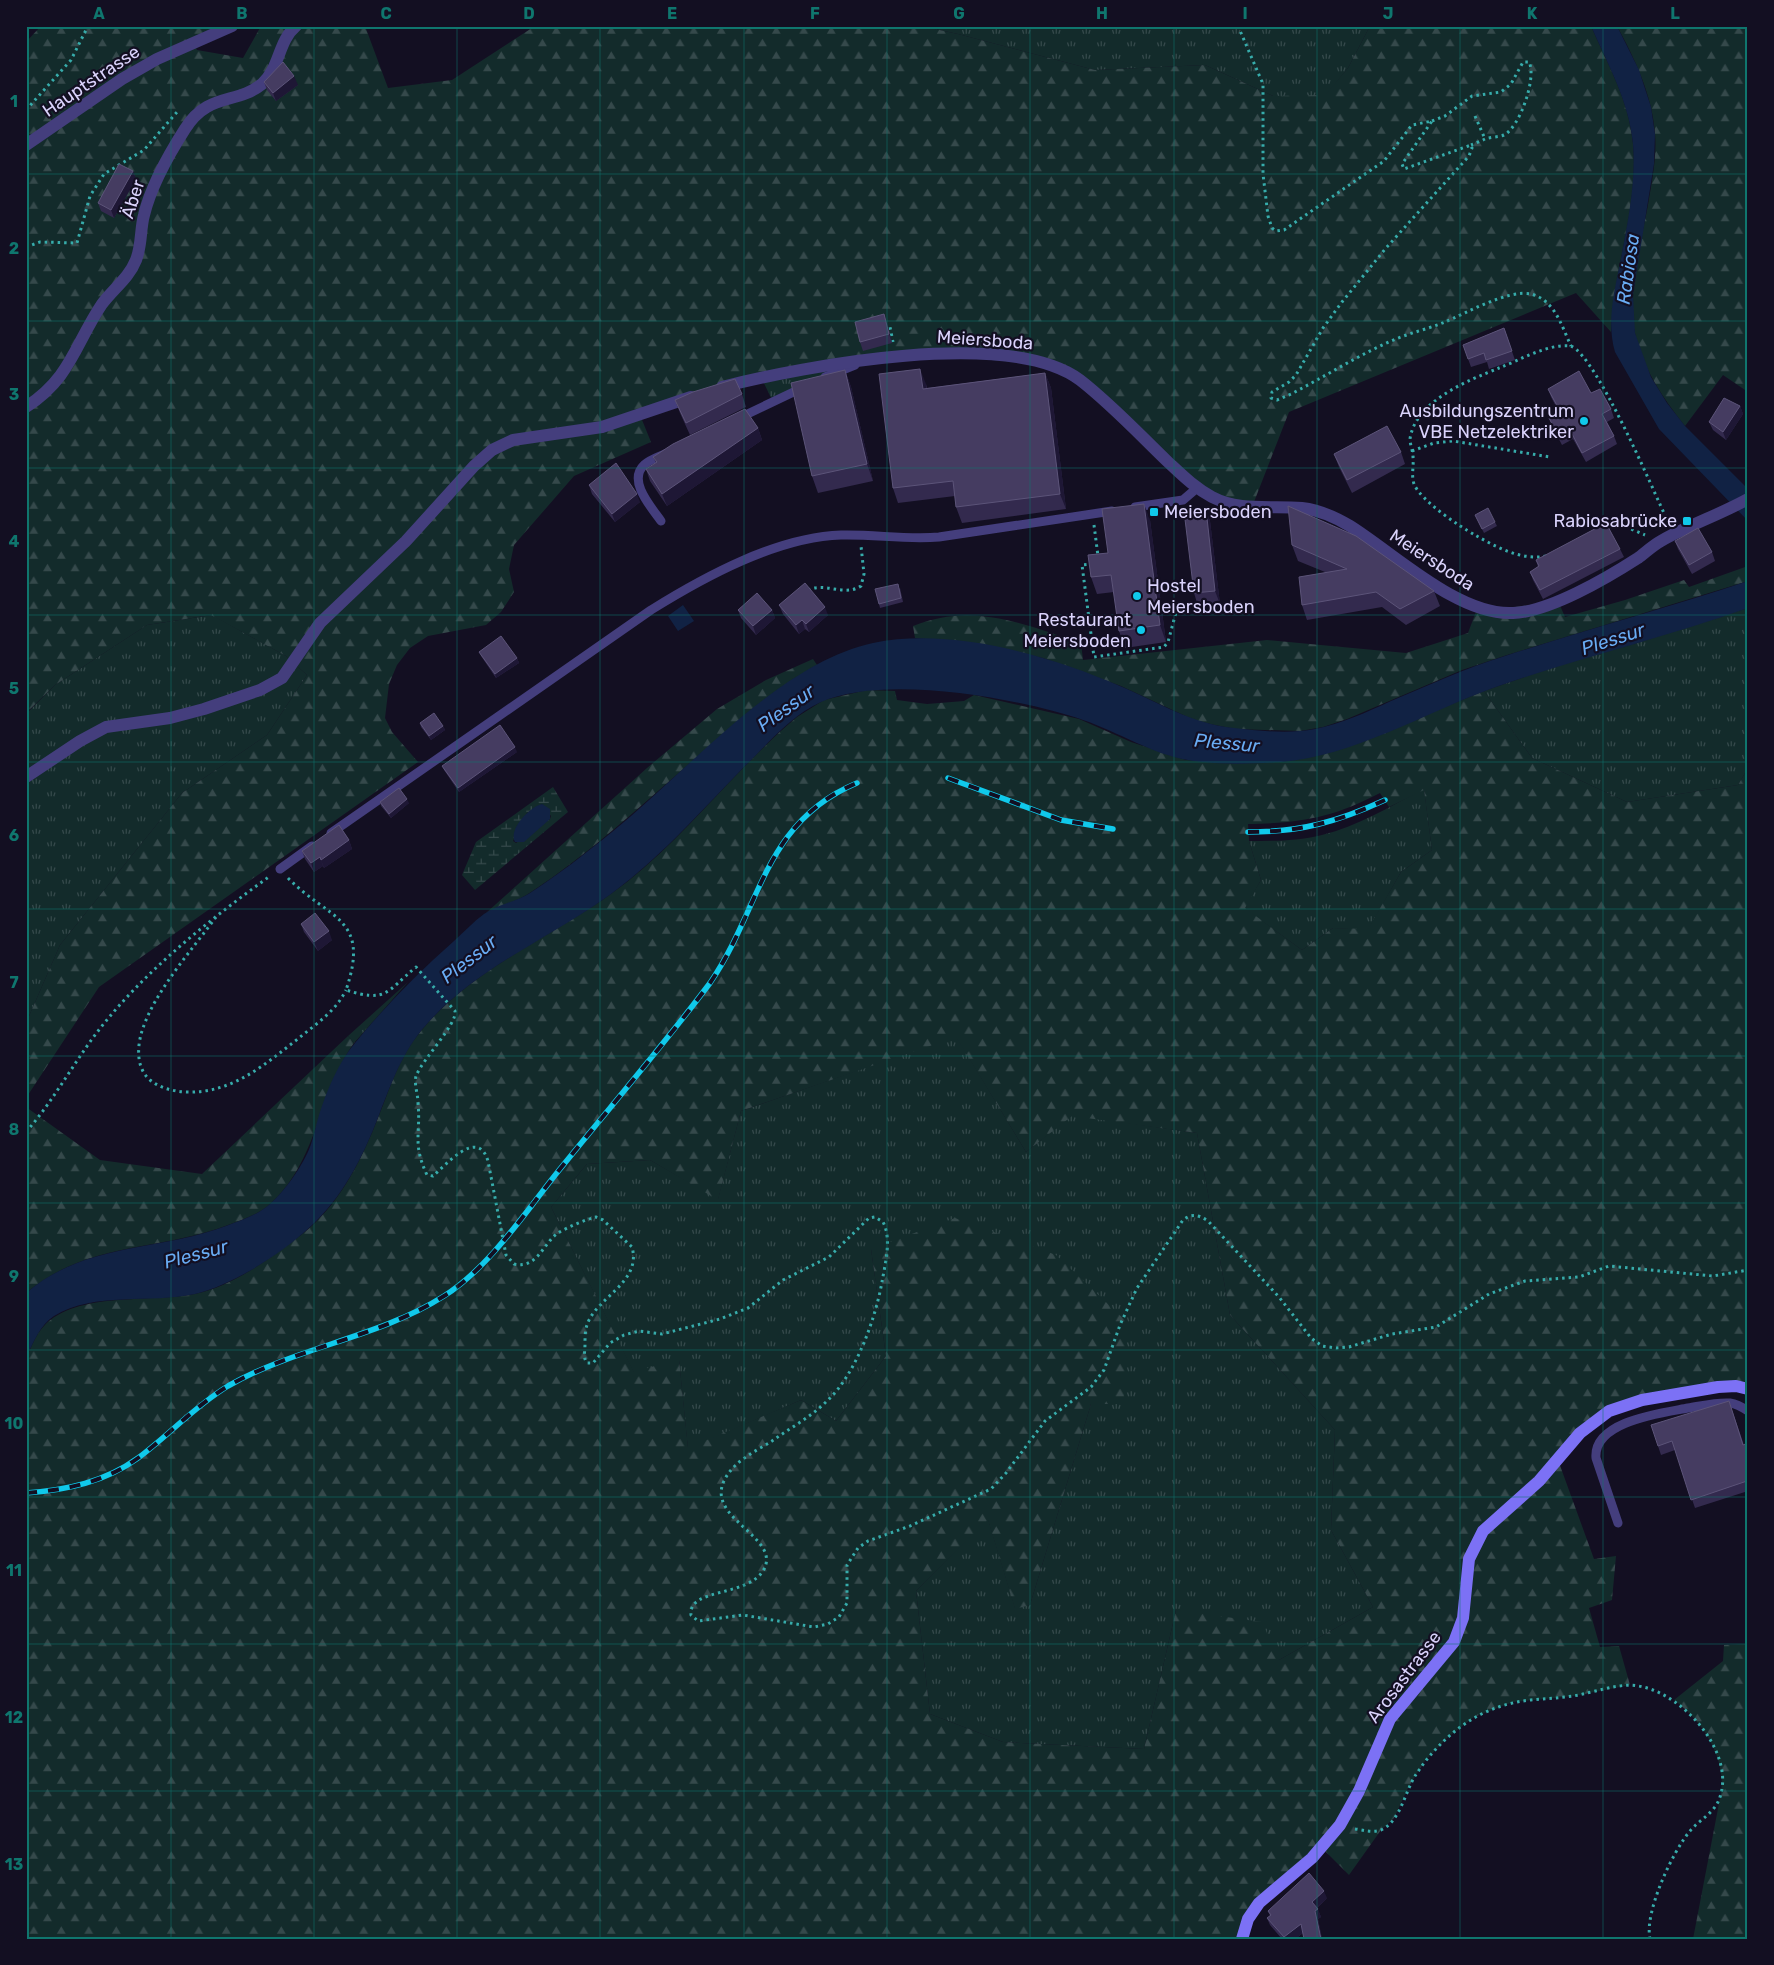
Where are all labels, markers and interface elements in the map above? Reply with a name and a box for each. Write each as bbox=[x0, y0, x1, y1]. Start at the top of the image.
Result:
text: A bbox=[93, 4, 105, 23]
text: B bbox=[236, 4, 248, 23]
text: C bbox=[380, 4, 392, 23]
text: D bbox=[523, 4, 535, 23]
text: E bbox=[667, 4, 677, 23]
text: F bbox=[810, 4, 820, 23]
text: G bbox=[953, 4, 965, 23]
text: H bbox=[1096, 4, 1108, 23]
text: I bbox=[1242, 4, 1248, 23]
text: J bbox=[1383, 4, 1393, 23]
text: K bbox=[1527, 4, 1538, 23]
text: L bbox=[1670, 4, 1680, 23]
street label: Hauptstrasse bbox=[38, 40, 144, 122]
text: 1 bbox=[10, 92, 18, 111]
street label: Äber bbox=[116, 177, 150, 221]
water label: Rabiosa bbox=[1612, 232, 1644, 306]
text: 2 bbox=[9, 239, 19, 258]
street label: Meiersboda bbox=[936, 326, 1034, 354]
text: 3 bbox=[9, 385, 19, 404]
place label: Ausbildungszentrum VBE Netzelektriker bbox=[1400, 400, 1574, 443]
marker: Ausbildungszentrum VBE Netzelektriker bbox=[1578, 415, 1590, 427]
place label: Meiersboden bbox=[1164, 501, 1272, 523]
marker: Meiersboden bbox=[1148, 506, 1160, 518]
place label: Rabiosabrücke bbox=[1554, 510, 1677, 532]
marker: Rabiosabrücke bbox=[1681, 515, 1693, 527]
street label: Meiersboda bbox=[1386, 524, 1478, 596]
text: 4 bbox=[9, 532, 20, 551]
place label: Hostel Meiersboden bbox=[1147, 575, 1255, 618]
marker: Hostel Meiersboden bbox=[1131, 590, 1143, 602]
place label: Restaurant Meiersboden bbox=[1023, 609, 1131, 652]
water label: Plessur bbox=[1578, 618, 1648, 660]
marker: Restaurant Meiersboden bbox=[1135, 624, 1147, 636]
text: 5 bbox=[9, 679, 19, 698]
water label: Plessur bbox=[753, 679, 820, 737]
water label: Plessur bbox=[1193, 729, 1261, 757]
text: 6 bbox=[9, 826, 19, 845]
water label: Plessur bbox=[436, 929, 502, 988]
text: 7 bbox=[9, 973, 19, 992]
text: 8 bbox=[9, 1120, 20, 1139]
water label: Plessur bbox=[161, 1234, 231, 1274]
text: 9 bbox=[9, 1267, 19, 1286]
text: 10 bbox=[5, 1414, 24, 1433]
text: 11 bbox=[6, 1561, 22, 1580]
street label: Arosastrasse bbox=[1362, 1627, 1446, 1727]
text: 12 bbox=[5, 1708, 23, 1727]
text: 13 bbox=[5, 1855, 23, 1874]

